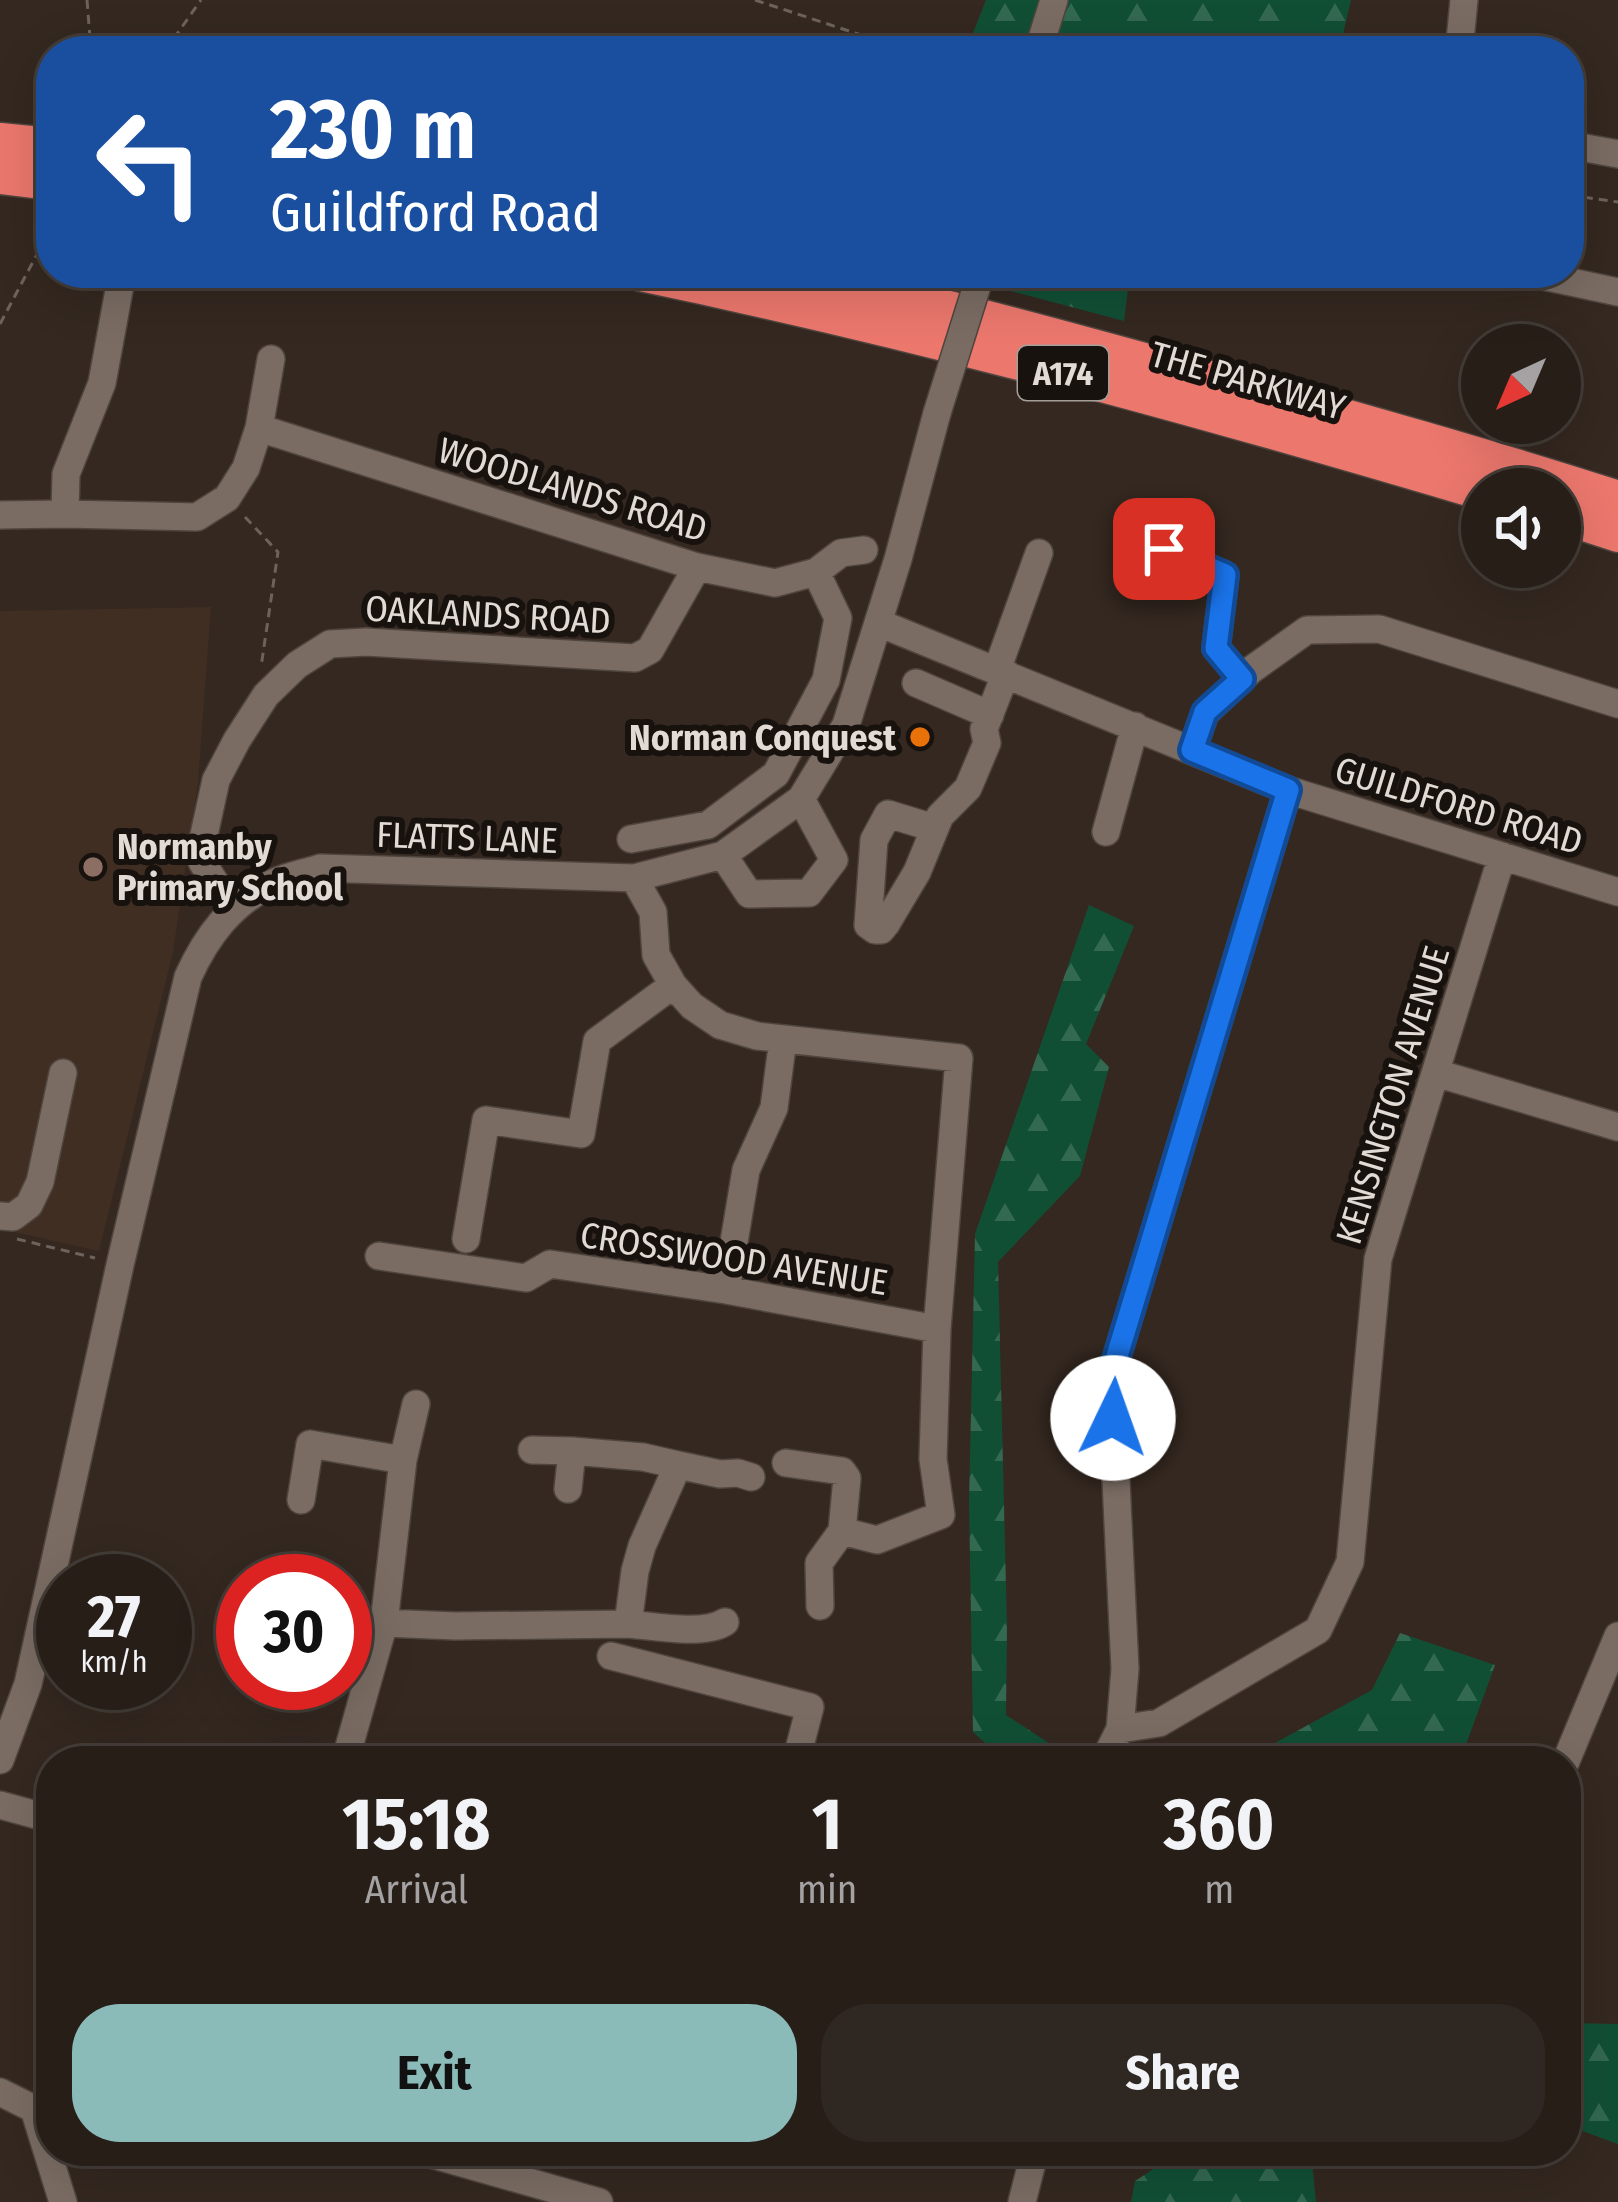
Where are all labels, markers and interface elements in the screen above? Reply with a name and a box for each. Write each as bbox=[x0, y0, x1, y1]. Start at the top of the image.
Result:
text: 230 m bbox=[270, 79, 476, 180]
icon: left bbox=[72, 84, 228, 240]
text: Guildford Road bbox=[270, 181, 601, 245]
north arrow bbox=[1461, 324, 1581, 444]
map controls bbox=[1461, 324, 1581, 588]
street label: THE PARKWAY bbox=[1145, 332, 1350, 430]
road number: A174 bbox=[1018, 346, 1108, 400]
street label: WOODLANDS ROAD bbox=[433, 428, 712, 552]
button: sound bbox=[1461, 468, 1581, 588]
pin bbox=[1113, 498, 1215, 600]
icon: arrive bbox=[1131, 516, 1197, 582]
street label: OAKLANDS ROAD bbox=[364, 587, 612, 643]
place label: Norman Conquest bbox=[629, 716, 897, 760]
marker: Norman Conquest bbox=[907, 724, 933, 750]
street label: GUILDFORD ROAD bbox=[1330, 747, 1588, 864]
street label: FLATTS LANE bbox=[376, 813, 558, 863]
place label: Normanby Primary School bbox=[117, 825, 343, 910]
marker: Normanby Primary School bbox=[80, 854, 106, 880]
street label: KENSINGTON AVENUE bbox=[1327, 941, 1459, 1249]
street label: CROSSWOOD AVENUE bbox=[577, 1213, 890, 1305]
position arrow bbox=[1050, 1355, 1176, 1481]
speed limit sign: 30 bbox=[216, 1554, 372, 1710]
text: 27 bbox=[87, 1581, 141, 1653]
text: km/h bbox=[81, 1644, 147, 1680]
text: 15:18 bbox=[342, 1782, 491, 1868]
text: 1 bbox=[812, 1782, 842, 1868]
text: 360 bbox=[1164, 1782, 1275, 1868]
text: Arrival bbox=[365, 1867, 468, 1913]
text: min bbox=[797, 1867, 857, 1913]
text: m bbox=[1204, 1867, 1234, 1913]
button: Exit bbox=[72, 2004, 797, 2142]
button: Share bbox=[821, 2004, 1545, 2142]

